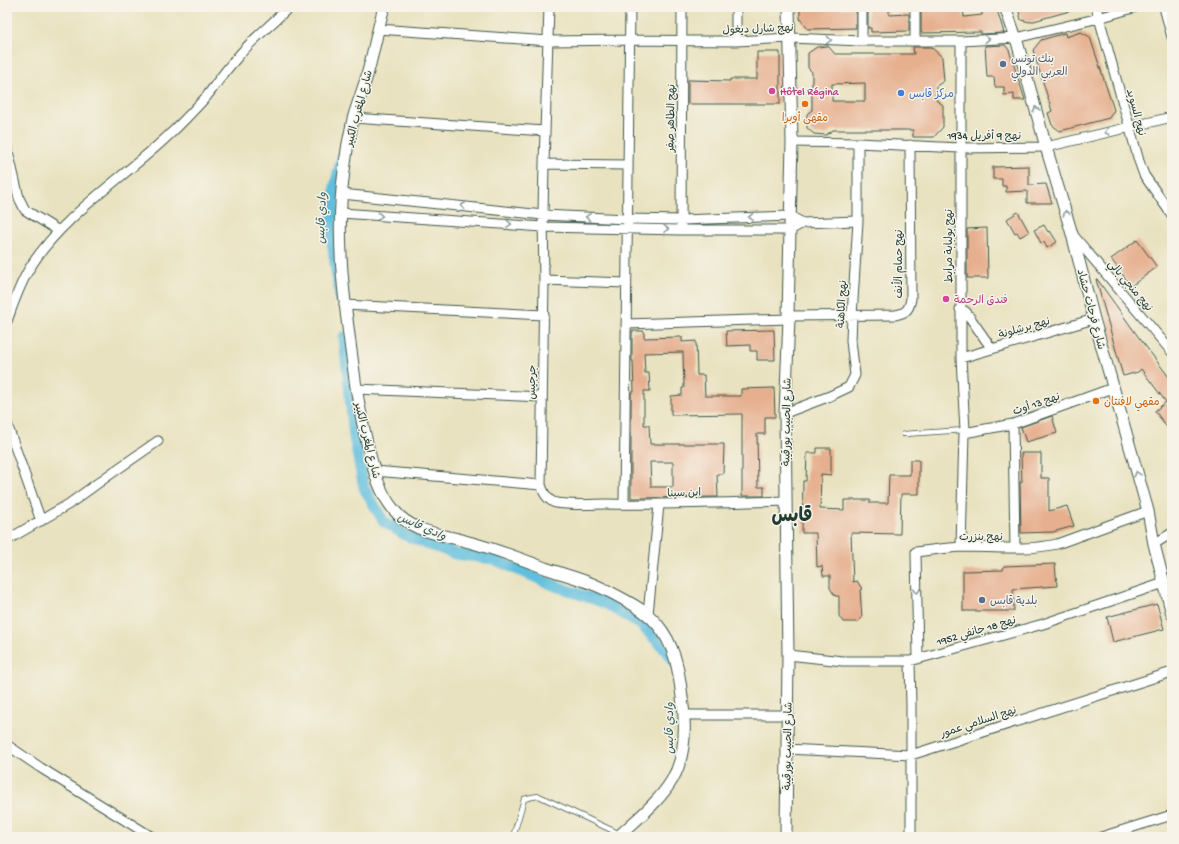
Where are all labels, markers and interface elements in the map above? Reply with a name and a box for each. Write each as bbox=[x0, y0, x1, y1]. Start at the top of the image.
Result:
street label: نهج شارل ديغول bbox=[722, 22, 794, 37]
one-way arrow bbox=[984, 35, 990, 44]
one-way arrow bbox=[826, 36, 832, 44]
place label: بنك تونس العربي الدولي bbox=[1011, 53, 1068, 82]
marker: بنك تونس العربي الدولي bbox=[998, 59, 1008, 69]
street label: شارع المغرب الكبير bbox=[343, 69, 377, 149]
street label: نهج الطاهر صفر bbox=[664, 84, 679, 153]
marker: Hôtel Régina bbox=[767, 86, 777, 96]
place label: Hôtel Régina bbox=[780, 87, 839, 99]
street label: نهج السويد bbox=[1123, 87, 1148, 137]
marker: مركز قابس bbox=[896, 88, 906, 98]
place label: مركز قابس bbox=[909, 88, 954, 101]
marker: مقهى أوبرا bbox=[800, 99, 810, 109]
one-way arrow bbox=[1032, 106, 1040, 113]
place label: مقهى أوبرا bbox=[782, 111, 828, 125]
one-way arrow bbox=[1104, 128, 1110, 136]
street label: نهج 9 أفريل 1934 bbox=[946, 129, 1021, 143]
water label: وادي قابس bbox=[314, 191, 331, 244]
one-way arrow bbox=[460, 202, 466, 211]
street label: نهج بولبابة مرابط bbox=[943, 209, 956, 283]
one-way arrow bbox=[1062, 210, 1071, 217]
one-way arrow bbox=[377, 211, 383, 220]
one-way arrow bbox=[585, 213, 591, 221]
one-way arrow bbox=[748, 213, 754, 222]
one-way arrow bbox=[506, 220, 512, 229]
one-way arrow bbox=[663, 225, 669, 234]
street label: نهج حمام الأنف bbox=[891, 229, 907, 299]
street label: نهج منجي بالي bbox=[1102, 258, 1155, 316]
street label: شارع فرحات حشاد bbox=[1073, 268, 1108, 351]
street label: نهج الكاهنة bbox=[835, 280, 850, 328]
marker: فندق الرحمة bbox=[941, 294, 951, 304]
place label: فندق الرحمة bbox=[954, 294, 1008, 307]
street label: نهج برشلونة bbox=[997, 315, 1052, 342]
street label: جرجيس bbox=[527, 364, 539, 400]
street label: شارع الحبيب بورقيبة bbox=[780, 378, 796, 466]
street label: نهج 13 أوت bbox=[1011, 389, 1062, 419]
marker: مقهي لافنتان bbox=[1091, 396, 1101, 406]
place label: مقهي لافنتان bbox=[1104, 396, 1160, 412]
street label: شارع المغرب الكبير bbox=[350, 400, 382, 480]
one-way arrow bbox=[1133, 470, 1142, 477]
street label: ابن سينا bbox=[667, 486, 701, 501]
district label: قابس bbox=[771, 505, 813, 529]
water label: وادي قابس bbox=[395, 510, 449, 545]
street label: نهج بنزرت bbox=[959, 532, 1003, 544]
one-way arrow bbox=[913, 588, 921, 594]
marker: بلدية قابس bbox=[977, 595, 987, 605]
place label: بلدية قابس bbox=[990, 595, 1037, 608]
street label: نهج 18 جانفي 1952 bbox=[934, 614, 1018, 652]
water label: وادي قابس bbox=[663, 702, 678, 754]
street label: شارع الحبيب بورقيبة bbox=[781, 702, 797, 790]
street label: نهج السلامي عمور bbox=[938, 704, 1019, 744]

